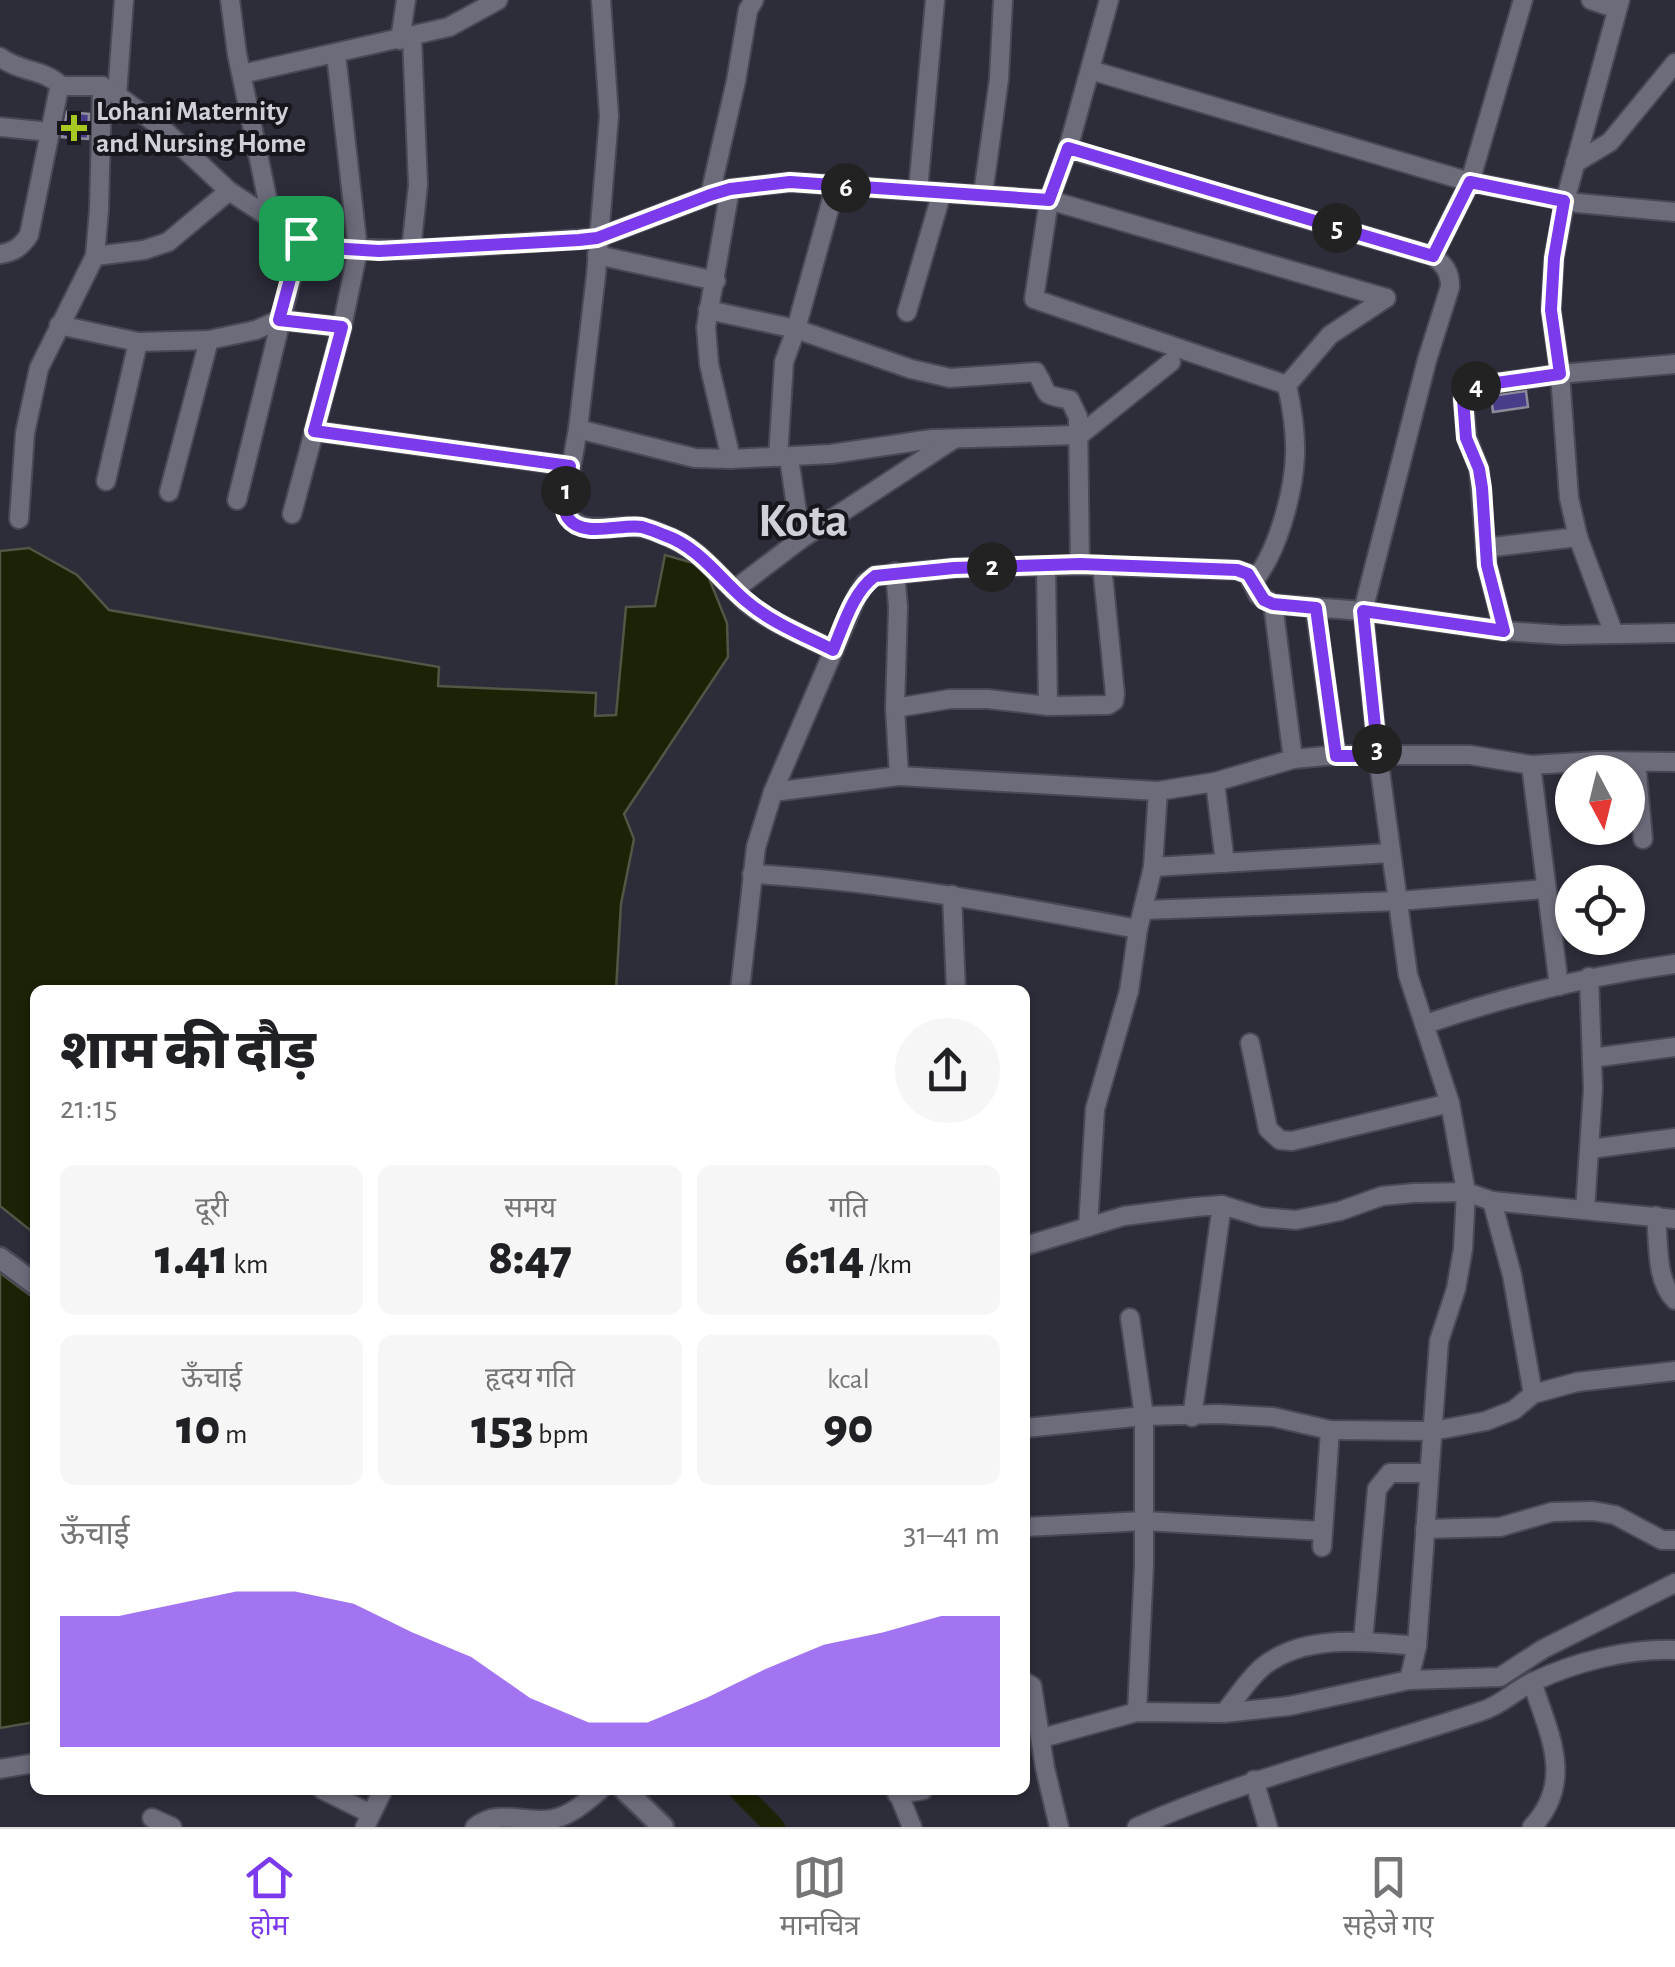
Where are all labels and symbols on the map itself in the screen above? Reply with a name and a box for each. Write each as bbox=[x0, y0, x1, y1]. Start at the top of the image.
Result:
place label: Lohani Maternity and Nursing Home bbox=[96, 98, 306, 158]
marker: Lohani Maternity and Nursing Home bbox=[61, 115, 87, 141]
pin: 6 bbox=[821, 163, 871, 213]
pin bbox=[259, 196, 344, 281]
pin: 5 bbox=[1312, 203, 1362, 253]
pin: 4 bbox=[1451, 361, 1501, 411]
pin: 1 bbox=[541, 466, 591, 516]
district label: Kota bbox=[758, 498, 848, 546]
pin: 2 bbox=[967, 542, 1017, 592]
pin: 3 bbox=[1352, 724, 1402, 774]
north arrow bbox=[1555, 755, 1645, 845]

